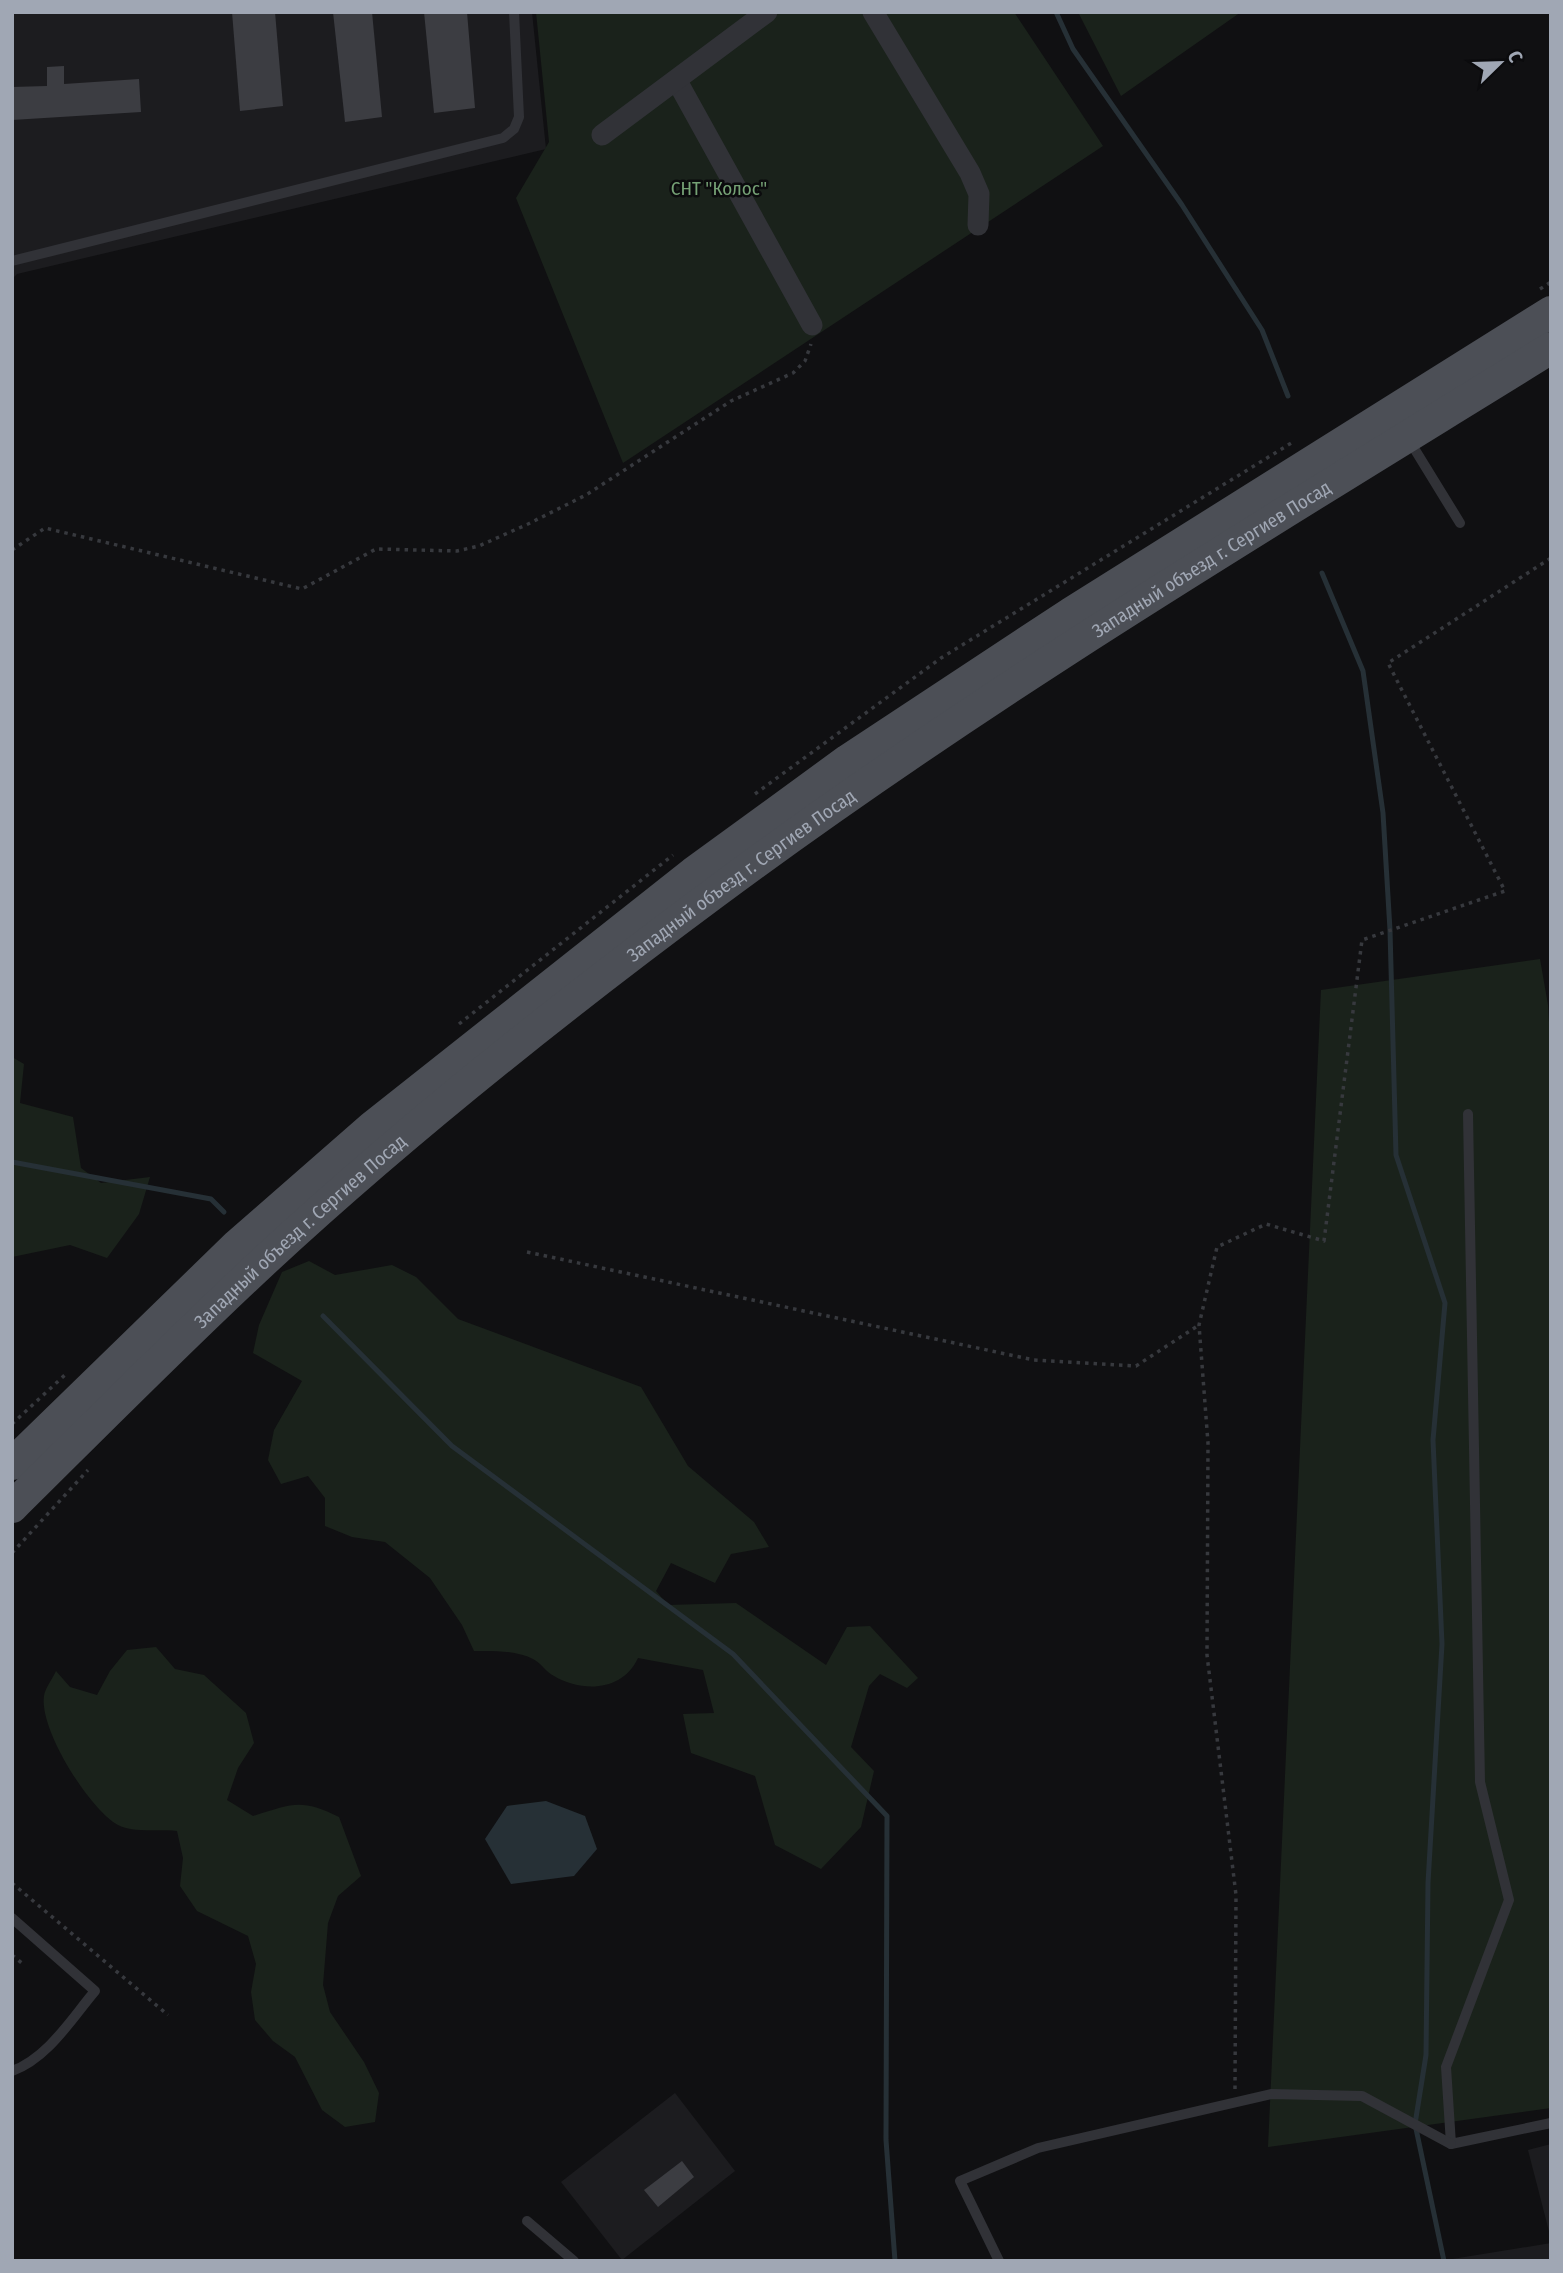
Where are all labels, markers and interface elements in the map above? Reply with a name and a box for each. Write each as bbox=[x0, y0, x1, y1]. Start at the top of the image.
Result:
north arrow bbox=[1465, 28, 1535, 98]
text: С bbox=[1503, 47, 1528, 66]
park label: СНТ "Колос" bbox=[671, 177, 767, 200]
street label: Западный объезд г. Сергиев Посад bbox=[1087, 475, 1335, 642]
street label: Западный объезд г. Сергиев Посад bbox=[622, 784, 860, 966]
street label: Западный объезд г. Сергиев Посад bbox=[189, 1129, 411, 1333]

